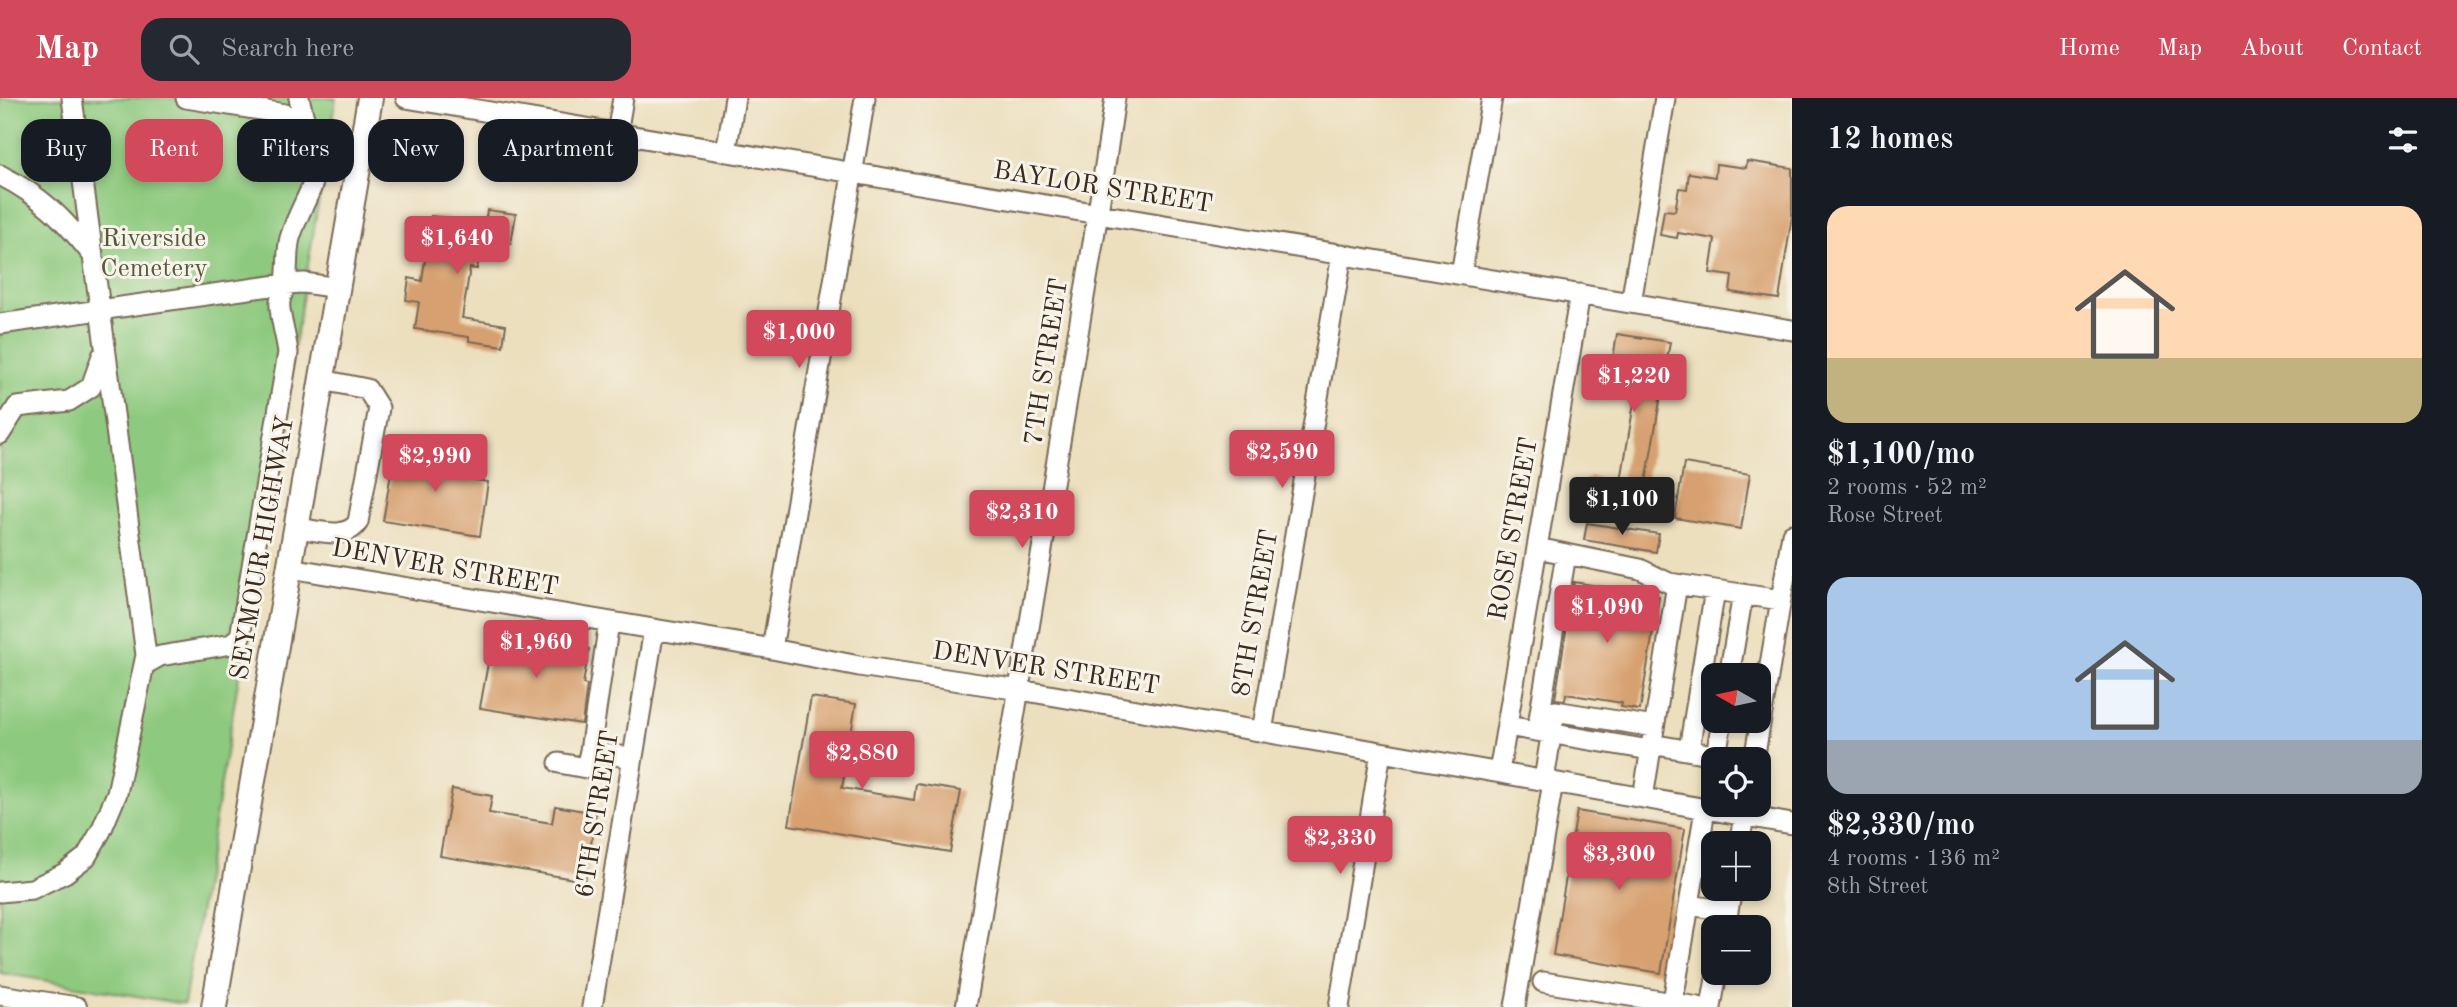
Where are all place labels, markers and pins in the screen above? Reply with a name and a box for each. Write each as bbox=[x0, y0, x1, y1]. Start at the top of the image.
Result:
pin: $1,640 bbox=[400, 216, 514, 276]
pin: $1,000 bbox=[742, 310, 856, 370]
pin: $1,220 bbox=[1577, 354, 1691, 414]
pin: $2,590 bbox=[1225, 430, 1339, 490]
pin: $2,990 bbox=[378, 434, 492, 494]
pin: $1,100 bbox=[1565, 478, 1679, 537]
pin: $2,310 bbox=[965, 490, 1079, 550]
pin: $1,090 bbox=[1550, 586, 1664, 645]
pin: $1,960 bbox=[479, 620, 593, 680]
pin: $2,880 bbox=[805, 732, 919, 791]
pin: $2,330 bbox=[1283, 816, 1397, 876]
pin: $3,300 bbox=[1562, 832, 1676, 892]

